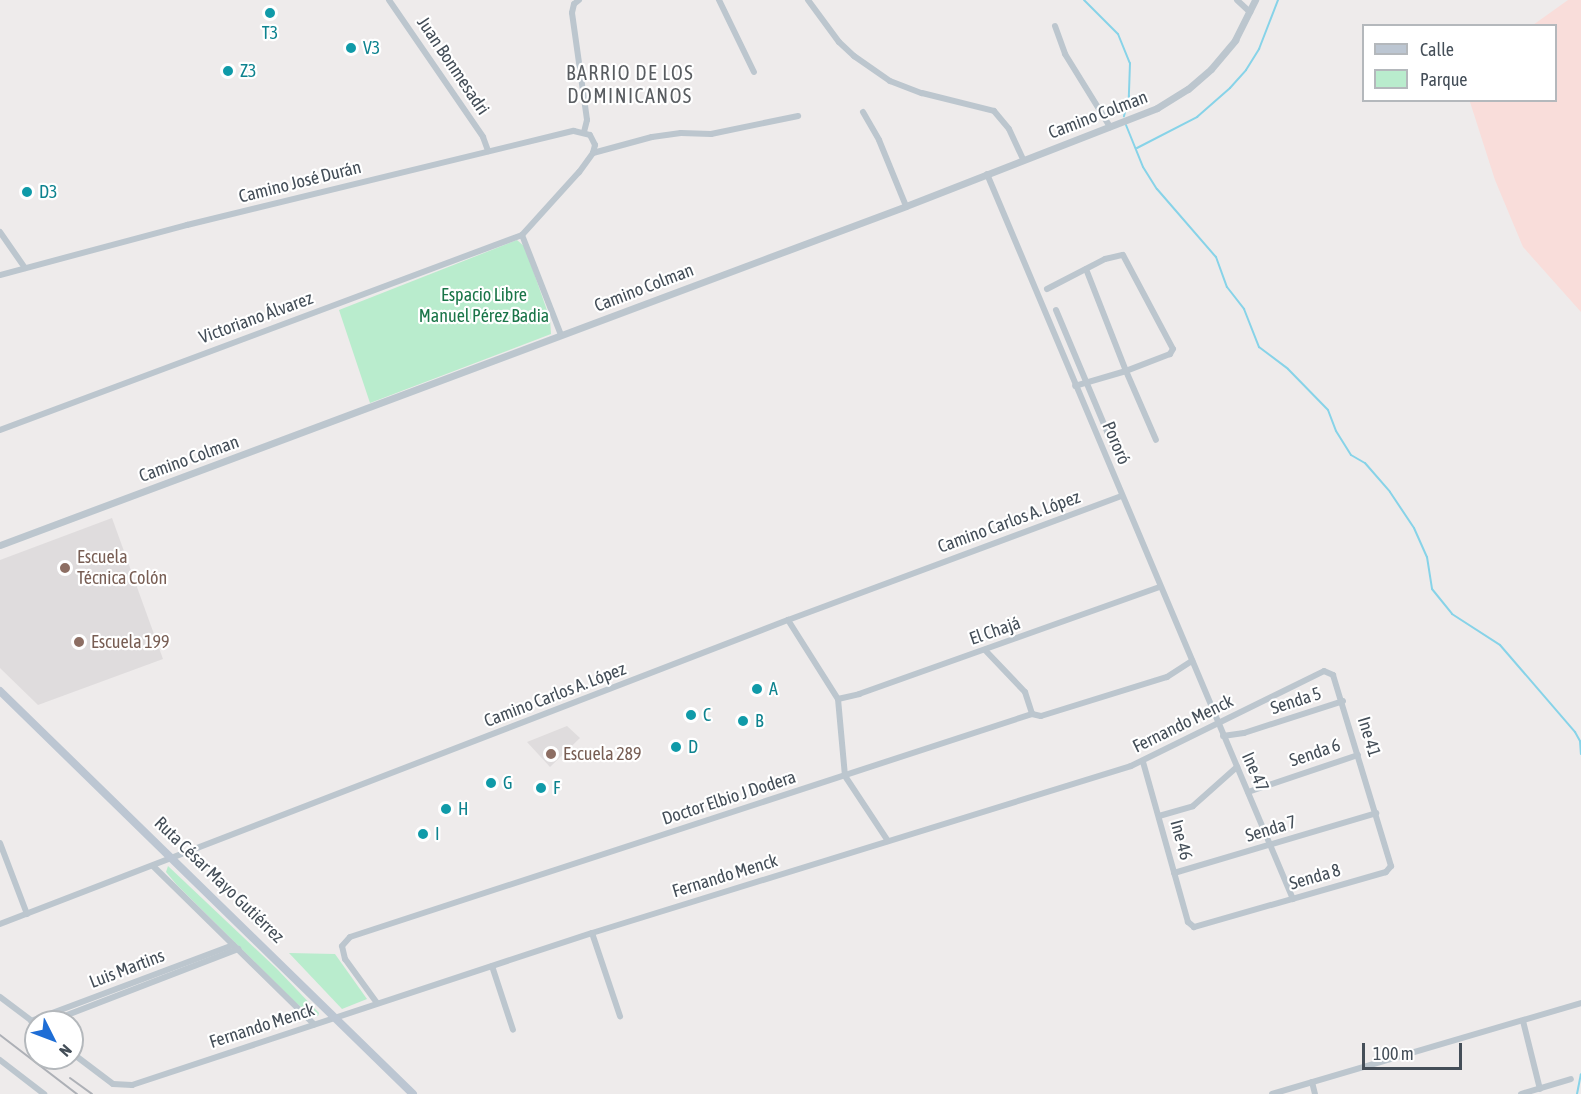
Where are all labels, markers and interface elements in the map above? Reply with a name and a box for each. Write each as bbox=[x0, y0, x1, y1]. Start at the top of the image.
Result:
marker: T3 bbox=[263, 6, 277, 20]
street label: Juan Bonmesadri bbox=[412, 13, 494, 119]
place label: T3 bbox=[262, 22, 278, 44]
legend bbox=[1362, 24, 1557, 102]
place label: V3 bbox=[363, 37, 380, 59]
text: Calle bbox=[1420, 39, 1454, 60]
marker: V3 bbox=[344, 41, 358, 55]
place label: Z3 bbox=[240, 60, 257, 82]
district label: BARRIO DE LOS DOMINICANOS bbox=[566, 61, 694, 108]
marker: Z3 bbox=[221, 64, 235, 78]
text: Parque bbox=[1420, 69, 1468, 90]
street label: Camino Colman bbox=[1045, 86, 1151, 144]
street label: Camino José Durán bbox=[237, 156, 363, 208]
place label: D3 bbox=[39, 181, 58, 203]
marker: D3 bbox=[20, 185, 34, 199]
street label: Camino Colman bbox=[591, 259, 697, 317]
park label: Espacio Libre Manuel Pérez Badia bbox=[419, 285, 549, 328]
street label: Victoriano Álvarez bbox=[196, 287, 316, 349]
street label: Pororó bbox=[1097, 418, 1135, 468]
street label: Camino Colman bbox=[136, 431, 242, 487]
street label: Camino Carlos A. López bbox=[935, 486, 1083, 558]
place label: Escuela Técnica Colón bbox=[77, 547, 167, 590]
marker: Escuela Técnica Colón bbox=[58, 561, 72, 575]
street label: El Chajá bbox=[967, 612, 1023, 650]
place label: Escuela 199 bbox=[91, 631, 170, 653]
marker: Escuela 199 bbox=[72, 635, 86, 649]
street label: Camino Carlos A. López bbox=[481, 658, 629, 732]
place label: A bbox=[769, 678, 778, 700]
marker: A bbox=[750, 682, 764, 696]
street label: Senda 5 bbox=[1268, 683, 1324, 719]
street label: Fernando Menck bbox=[1129, 690, 1237, 758]
place label: C bbox=[703, 704, 711, 726]
marker: C bbox=[684, 708, 698, 722]
place label: B bbox=[755, 710, 764, 732]
marker: B bbox=[736, 714, 750, 728]
street label: Ine 41 bbox=[1353, 714, 1385, 760]
street label: Senda 6 bbox=[1287, 734, 1343, 772]
place label: D bbox=[688, 736, 698, 758]
marker: D bbox=[669, 740, 683, 754]
place label: Escuela 289 bbox=[563, 743, 642, 765]
marker: Escuela 289 bbox=[544, 747, 558, 761]
street label: Ine 47 bbox=[1237, 749, 1273, 795]
street label: Doctor Elbio J Dodera bbox=[659, 766, 799, 830]
place label: G bbox=[503, 772, 513, 794]
marker: G bbox=[484, 776, 498, 790]
place label: F bbox=[553, 777, 560, 799]
marker: F bbox=[534, 781, 548, 795]
place label: H bbox=[458, 798, 468, 820]
marker: H bbox=[439, 802, 453, 816]
street label: Senda 7 bbox=[1243, 811, 1299, 847]
street label: Ruta César Mayo Gutiérrez bbox=[150, 812, 288, 948]
street label: Ine 46 bbox=[1165, 817, 1197, 863]
place label: I bbox=[435, 823, 440, 845]
marker: I bbox=[416, 827, 430, 841]
street label: Fernando Menck bbox=[670, 850, 780, 902]
street label: Senda 8 bbox=[1287, 859, 1343, 895]
street label: Luis Martins bbox=[86, 945, 168, 993]
street label: Fernando Menck bbox=[207, 999, 317, 1053]
north arrow bbox=[24, 1010, 84, 1070]
scale bar bbox=[1365, 1031, 1466, 1069]
text: N bbox=[56, 1041, 76, 1060]
text: 100 m bbox=[1373, 1043, 1414, 1064]

